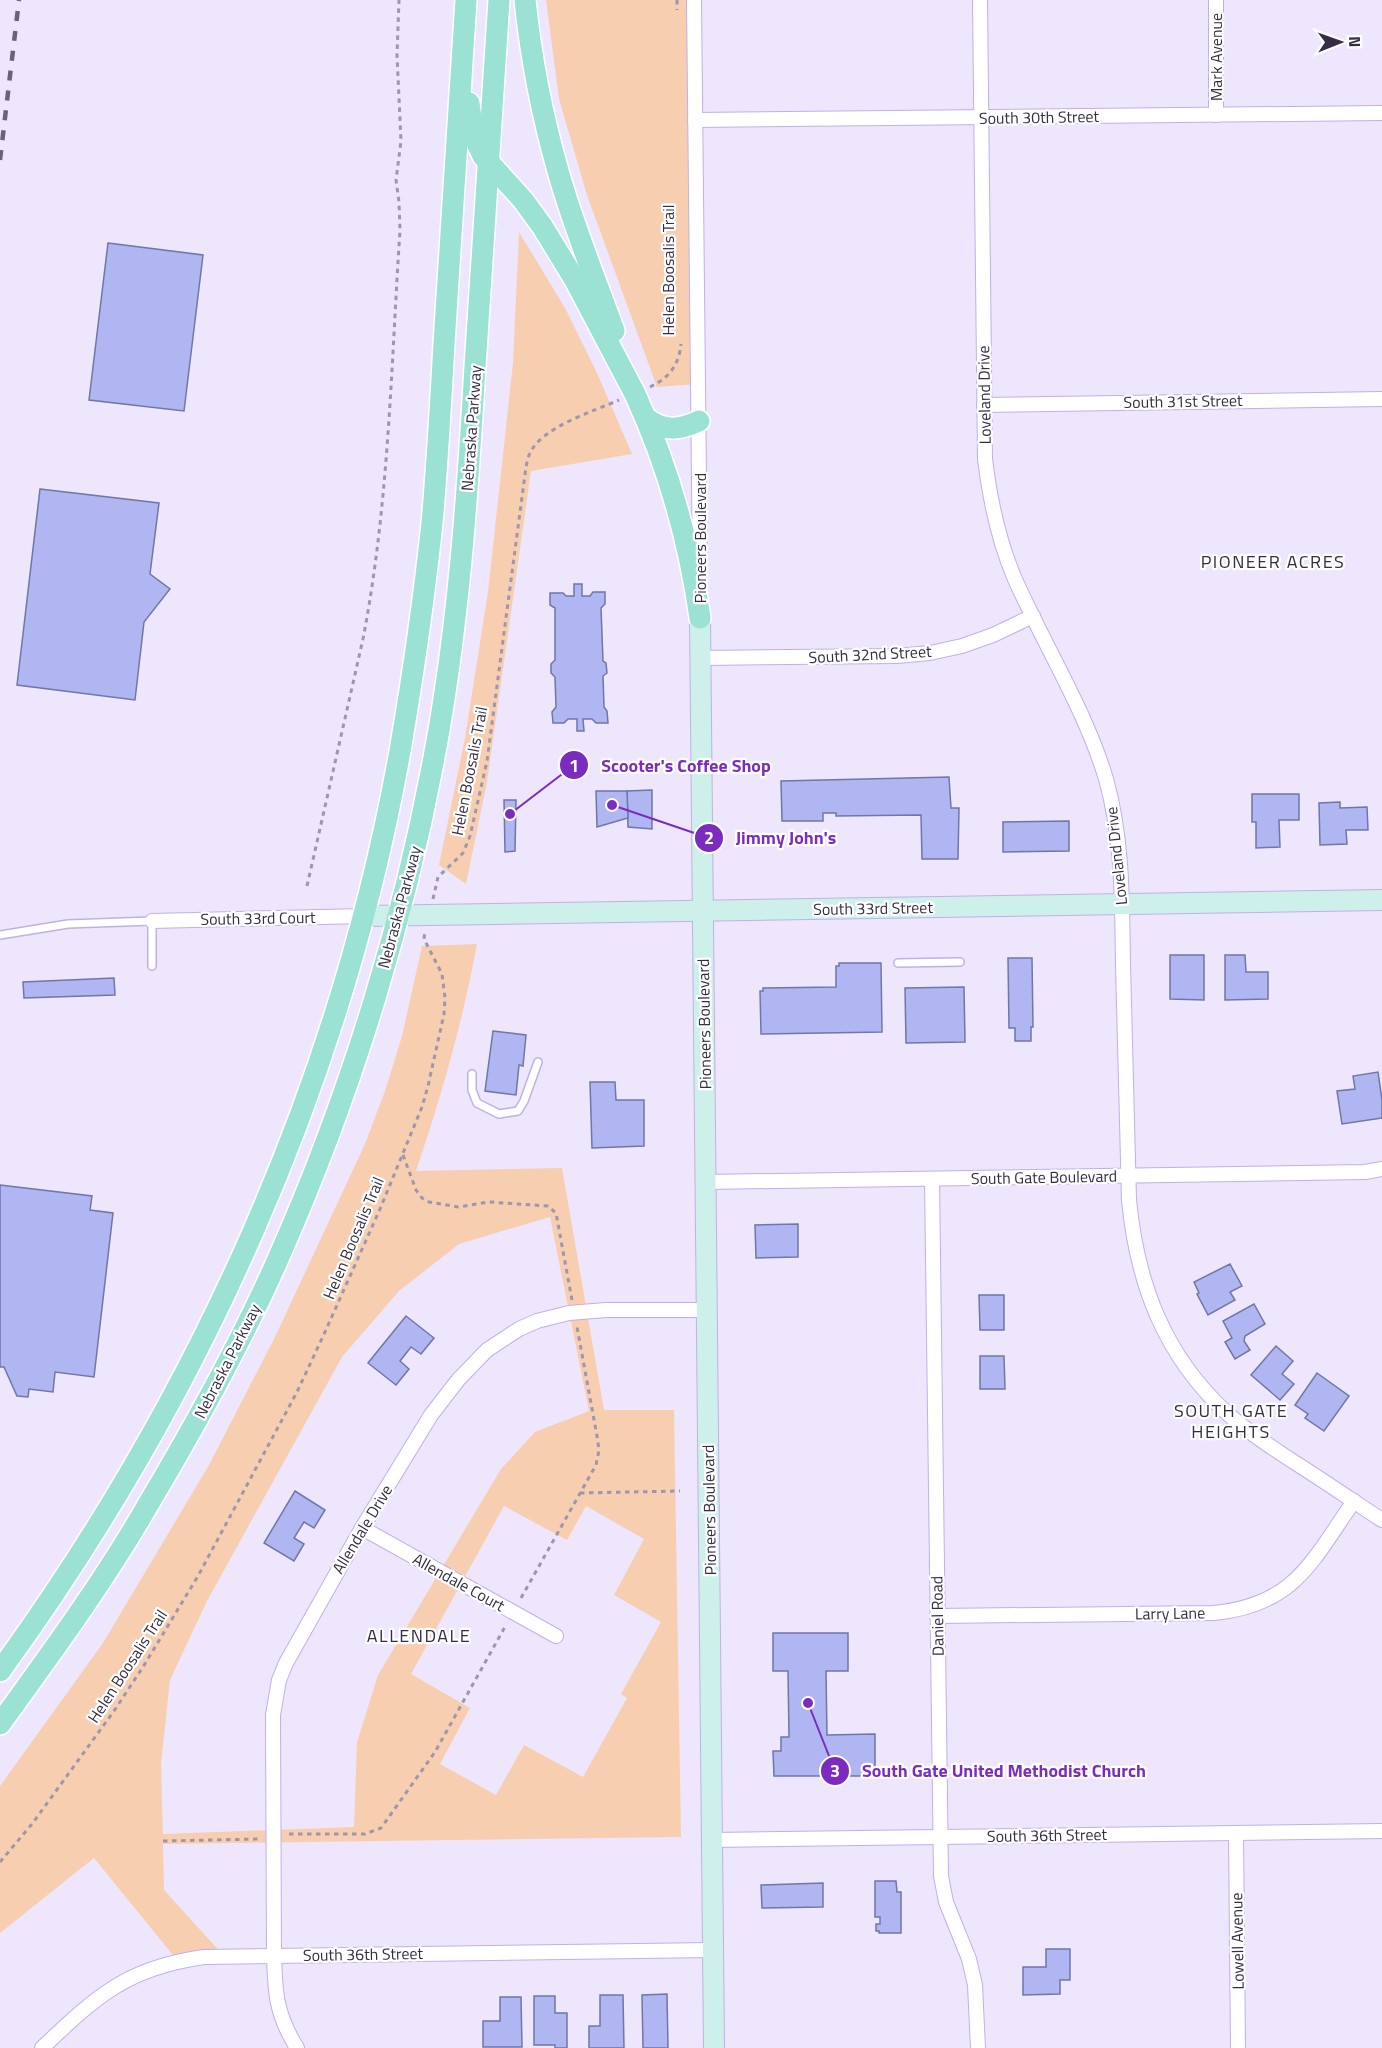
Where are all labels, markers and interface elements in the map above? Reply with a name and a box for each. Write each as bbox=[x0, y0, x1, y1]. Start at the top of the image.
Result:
north arrow bbox=[1310, 12, 1370, 72]
street label: Mark Avenue bbox=[1204, 13, 1228, 101]
text: N bbox=[1343, 36, 1367, 47]
street label: South 30th Street bbox=[979, 104, 1100, 130]
street label: Helen Boosalis Trail bbox=[656, 205, 680, 335]
street label: Loveland Drive bbox=[971, 345, 997, 445]
street label: Nebraska Parkway bbox=[455, 364, 487, 492]
street label: South 31st Street bbox=[1123, 388, 1243, 414]
street label: Pioneers Boulevard bbox=[688, 473, 712, 603]
district label: PIONEER ACRES bbox=[1201, 548, 1345, 575]
street label: South 32nd Street bbox=[808, 639, 932, 669]
street label: Helen Boosalis Trail bbox=[445, 704, 493, 838]
callout: Scooter's Coffee Shop bbox=[559, 747, 782, 783]
text: 1 bbox=[569, 752, 579, 779]
text: Scooter's Coffee Shop bbox=[601, 752, 771, 779]
street label: Loveland Drive bbox=[1099, 806, 1133, 906]
callout: Jimmy John's bbox=[694, 820, 848, 856]
text: 2 bbox=[704, 824, 714, 851]
text: Jimmy John's bbox=[736, 824, 836, 851]
street label: Nebraska Parkway bbox=[371, 843, 427, 971]
street label: South 33rd Street bbox=[813, 895, 933, 921]
street label: South 33rd Court bbox=[200, 905, 316, 931]
street label: Pioneers Boulevard bbox=[691, 959, 717, 1089]
street label: South Gate Boulevard bbox=[971, 1164, 1117, 1190]
street label: Helen Boosalis Trail bbox=[316, 1173, 390, 1303]
street label: Nebraska Parkway bbox=[188, 1299, 266, 1422]
district label: SOUTH GATE HEIGHTS bbox=[1174, 1397, 1288, 1445]
street label: Pioneers Boulevard bbox=[696, 1445, 722, 1575]
street label: Allendale Drive bbox=[326, 1480, 398, 1578]
street label: Allendale Court bbox=[409, 1547, 510, 1617]
street label: Daniel Road bbox=[924, 1576, 950, 1656]
street label: Larry Lane bbox=[1135, 1600, 1205, 1626]
street label: Helen Boosalis Trail bbox=[81, 1605, 173, 1727]
district label: ALLENDALE bbox=[367, 1622, 471, 1649]
callout: South Gate United Methodist Church bbox=[820, 1753, 1158, 1789]
text: 3 bbox=[830, 1757, 840, 1784]
text: South Gate United Methodist Church bbox=[862, 1757, 1146, 1784]
street label: South 36th Street bbox=[987, 1822, 1108, 1848]
street label: Lowell Avenue bbox=[1224, 1892, 1250, 1990]
street label: South 36th Street bbox=[303, 1941, 424, 1967]

